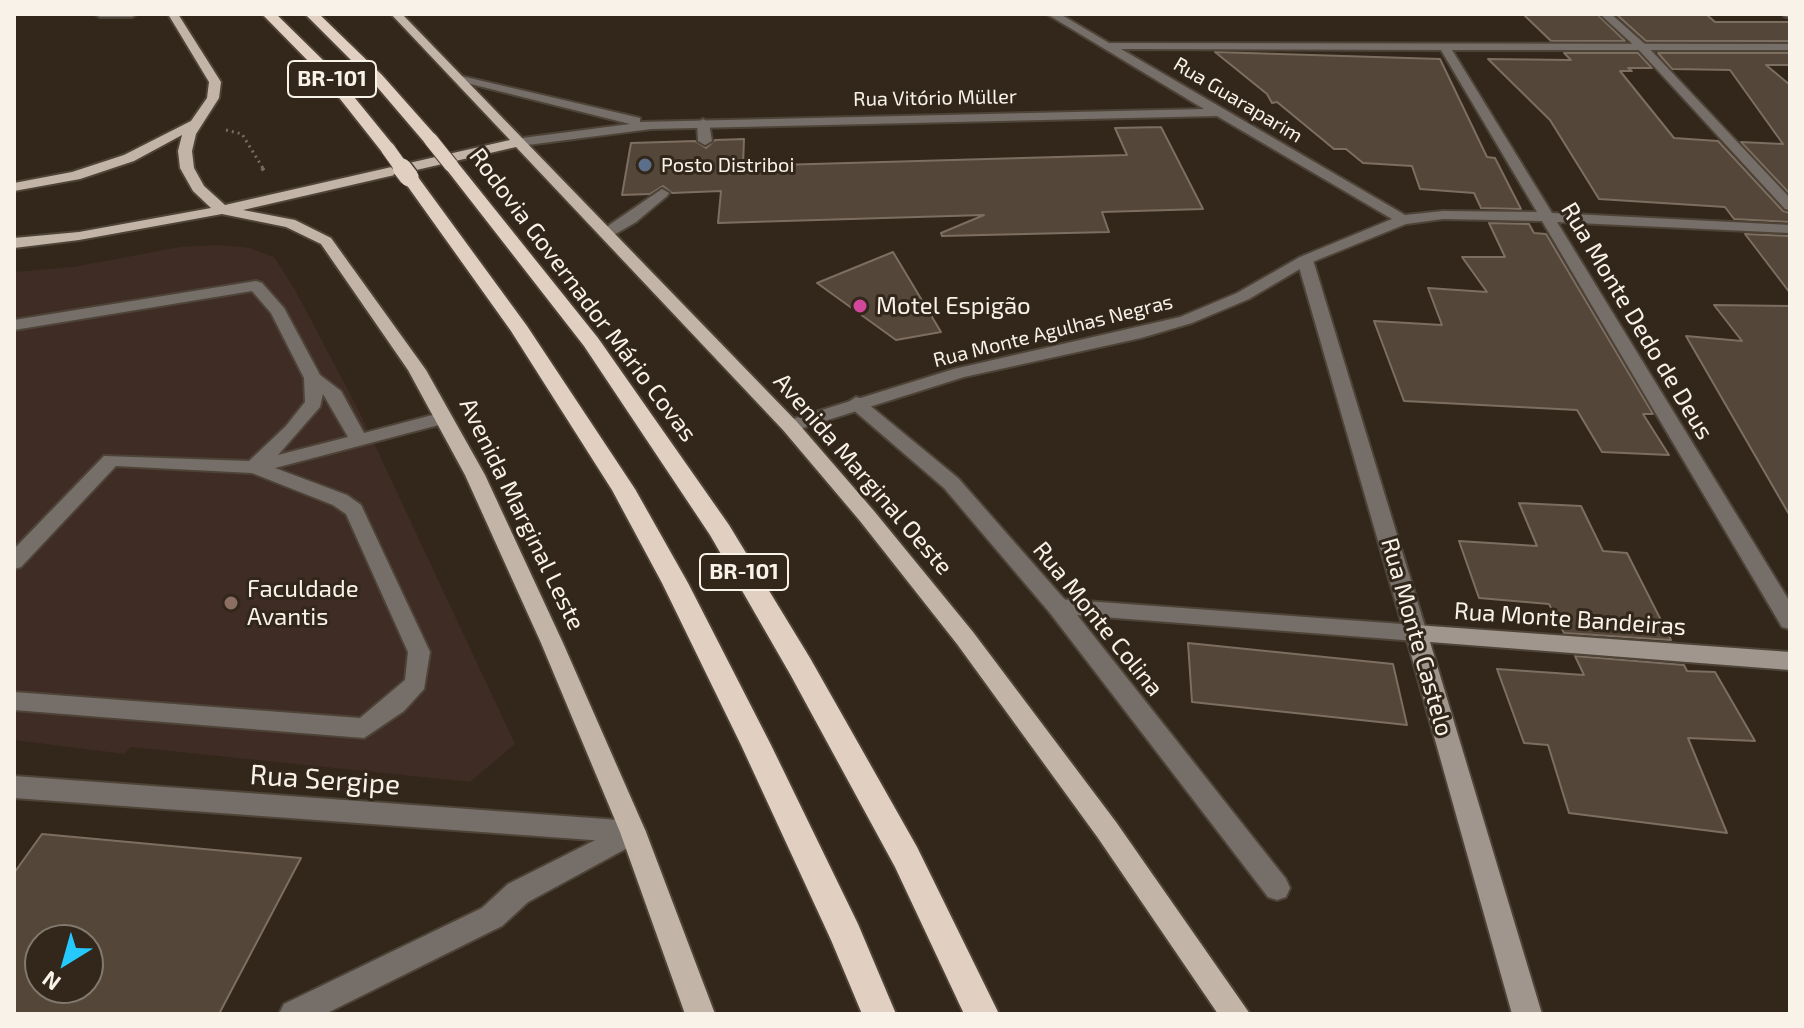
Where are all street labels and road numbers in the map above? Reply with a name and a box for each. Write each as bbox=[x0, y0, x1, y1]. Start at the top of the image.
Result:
street label: Rua Guaraparim bbox=[1169, 52, 1307, 148]
road number: BR-101 bbox=[288, 61, 376, 97]
street label: Rua Vitório Müller bbox=[853, 85, 1017, 111]
street label: Rodovia Governador Mário Covas bbox=[463, 143, 703, 447]
street label: Rua Monte Dedo de Deus bbox=[1555, 197, 1719, 445]
street label: Rua Monte Agulhas Negras bbox=[931, 290, 1175, 372]
street label: Avenida Marginal Oeste bbox=[768, 367, 958, 581]
street label: Avenida Marginal Leste bbox=[453, 393, 591, 635]
street label: Rua Monte Castelo bbox=[1375, 535, 1459, 739]
street label: Rua Monte Colina bbox=[1027, 536, 1169, 702]
road number: BR-101 bbox=[700, 554, 788, 590]
street label: Rua Monte Bandeiras bbox=[1453, 597, 1687, 641]
street label: Rua Sergipe bbox=[249, 758, 401, 802]

